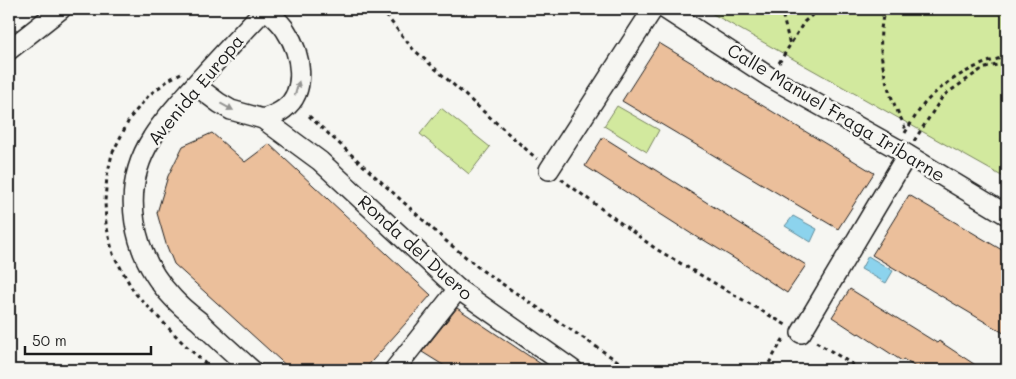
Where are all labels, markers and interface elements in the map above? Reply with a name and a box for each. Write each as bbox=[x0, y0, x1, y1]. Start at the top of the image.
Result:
street label: Avenida Europa bbox=[142, 29, 249, 150]
street label: Calle Manuel Fraga Iribarne bbox=[723, 38, 950, 187]
one-way arrow bbox=[294, 80, 302, 95]
one-way arrow bbox=[219, 103, 234, 111]
street label: Ronda del Duero bbox=[353, 189, 478, 305]
scale bar bbox=[25, 324, 151, 356]
text: 50 m bbox=[32, 330, 67, 350]

